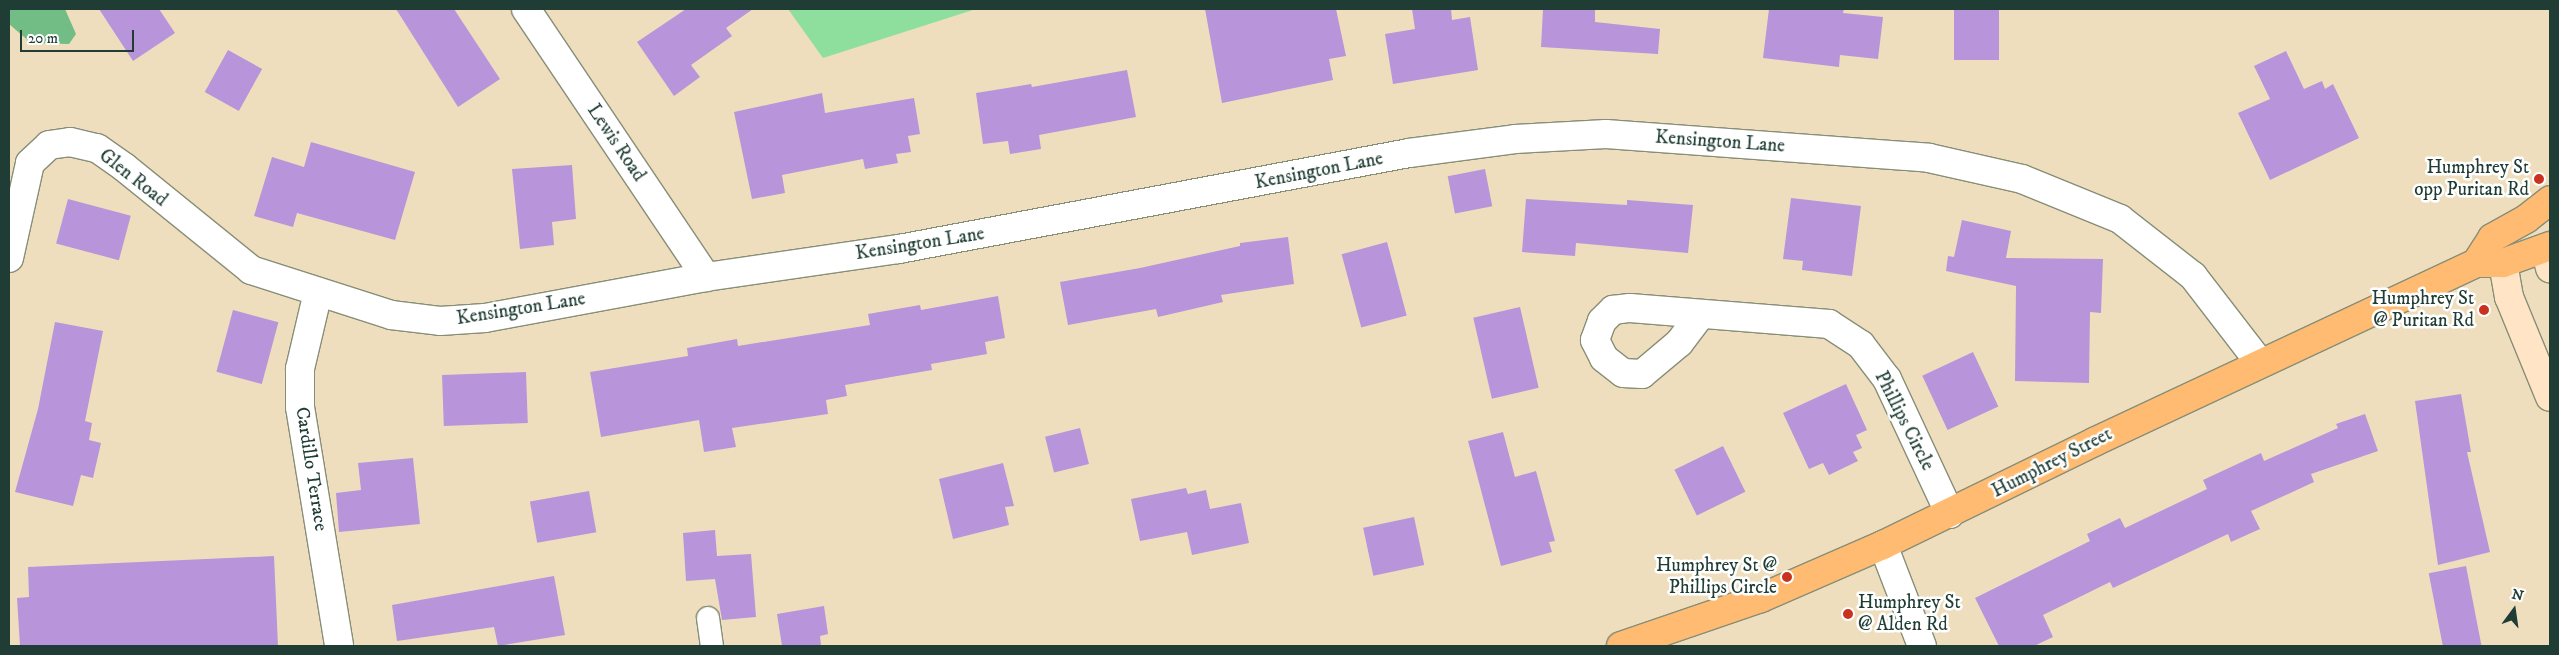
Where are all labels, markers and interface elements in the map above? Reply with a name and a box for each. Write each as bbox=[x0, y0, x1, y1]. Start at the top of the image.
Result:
scale bar bbox=[22, 20, 136, 52]
text: 20 m bbox=[28, 29, 58, 48]
street label: Lewis Road bbox=[582, 100, 650, 186]
street label: Kensington Lane bbox=[1654, 126, 1786, 158]
street label: Glen Road bbox=[94, 144, 172, 212]
street label: Kensington Lane bbox=[1253, 147, 1385, 195]
place label: Humphrey St opp Puritan Rd bbox=[2414, 157, 2529, 201]
marker: Humphrey St opp Puritan Rd bbox=[2533, 173, 2545, 185]
street label: Kensington Lane bbox=[854, 223, 986, 265]
street label: Kensington Lane bbox=[455, 288, 587, 330]
place label: Humphrey St @ Puritan Rd bbox=[2371, 288, 2474, 332]
marker: Humphrey St @ Puritan Rd bbox=[2478, 304, 2490, 316]
street label: Phillips Circle bbox=[1869, 368, 1939, 474]
street label: Cardillo Terrace bbox=[290, 405, 332, 533]
street label: Humphrey Street bbox=[1988, 423, 2116, 503]
place label: Humphrey St @ Phillips Circle bbox=[1656, 555, 1777, 599]
marker: Humphrey St @ Phillips Circle bbox=[1781, 571, 1793, 583]
north arrow bbox=[2489, 585, 2539, 635]
text: N bbox=[2510, 585, 2525, 606]
place label: Humphrey St @ Alden Rd bbox=[1858, 592, 1961, 636]
marker: Humphrey St @ Alden Rd bbox=[1842, 608, 1854, 620]

